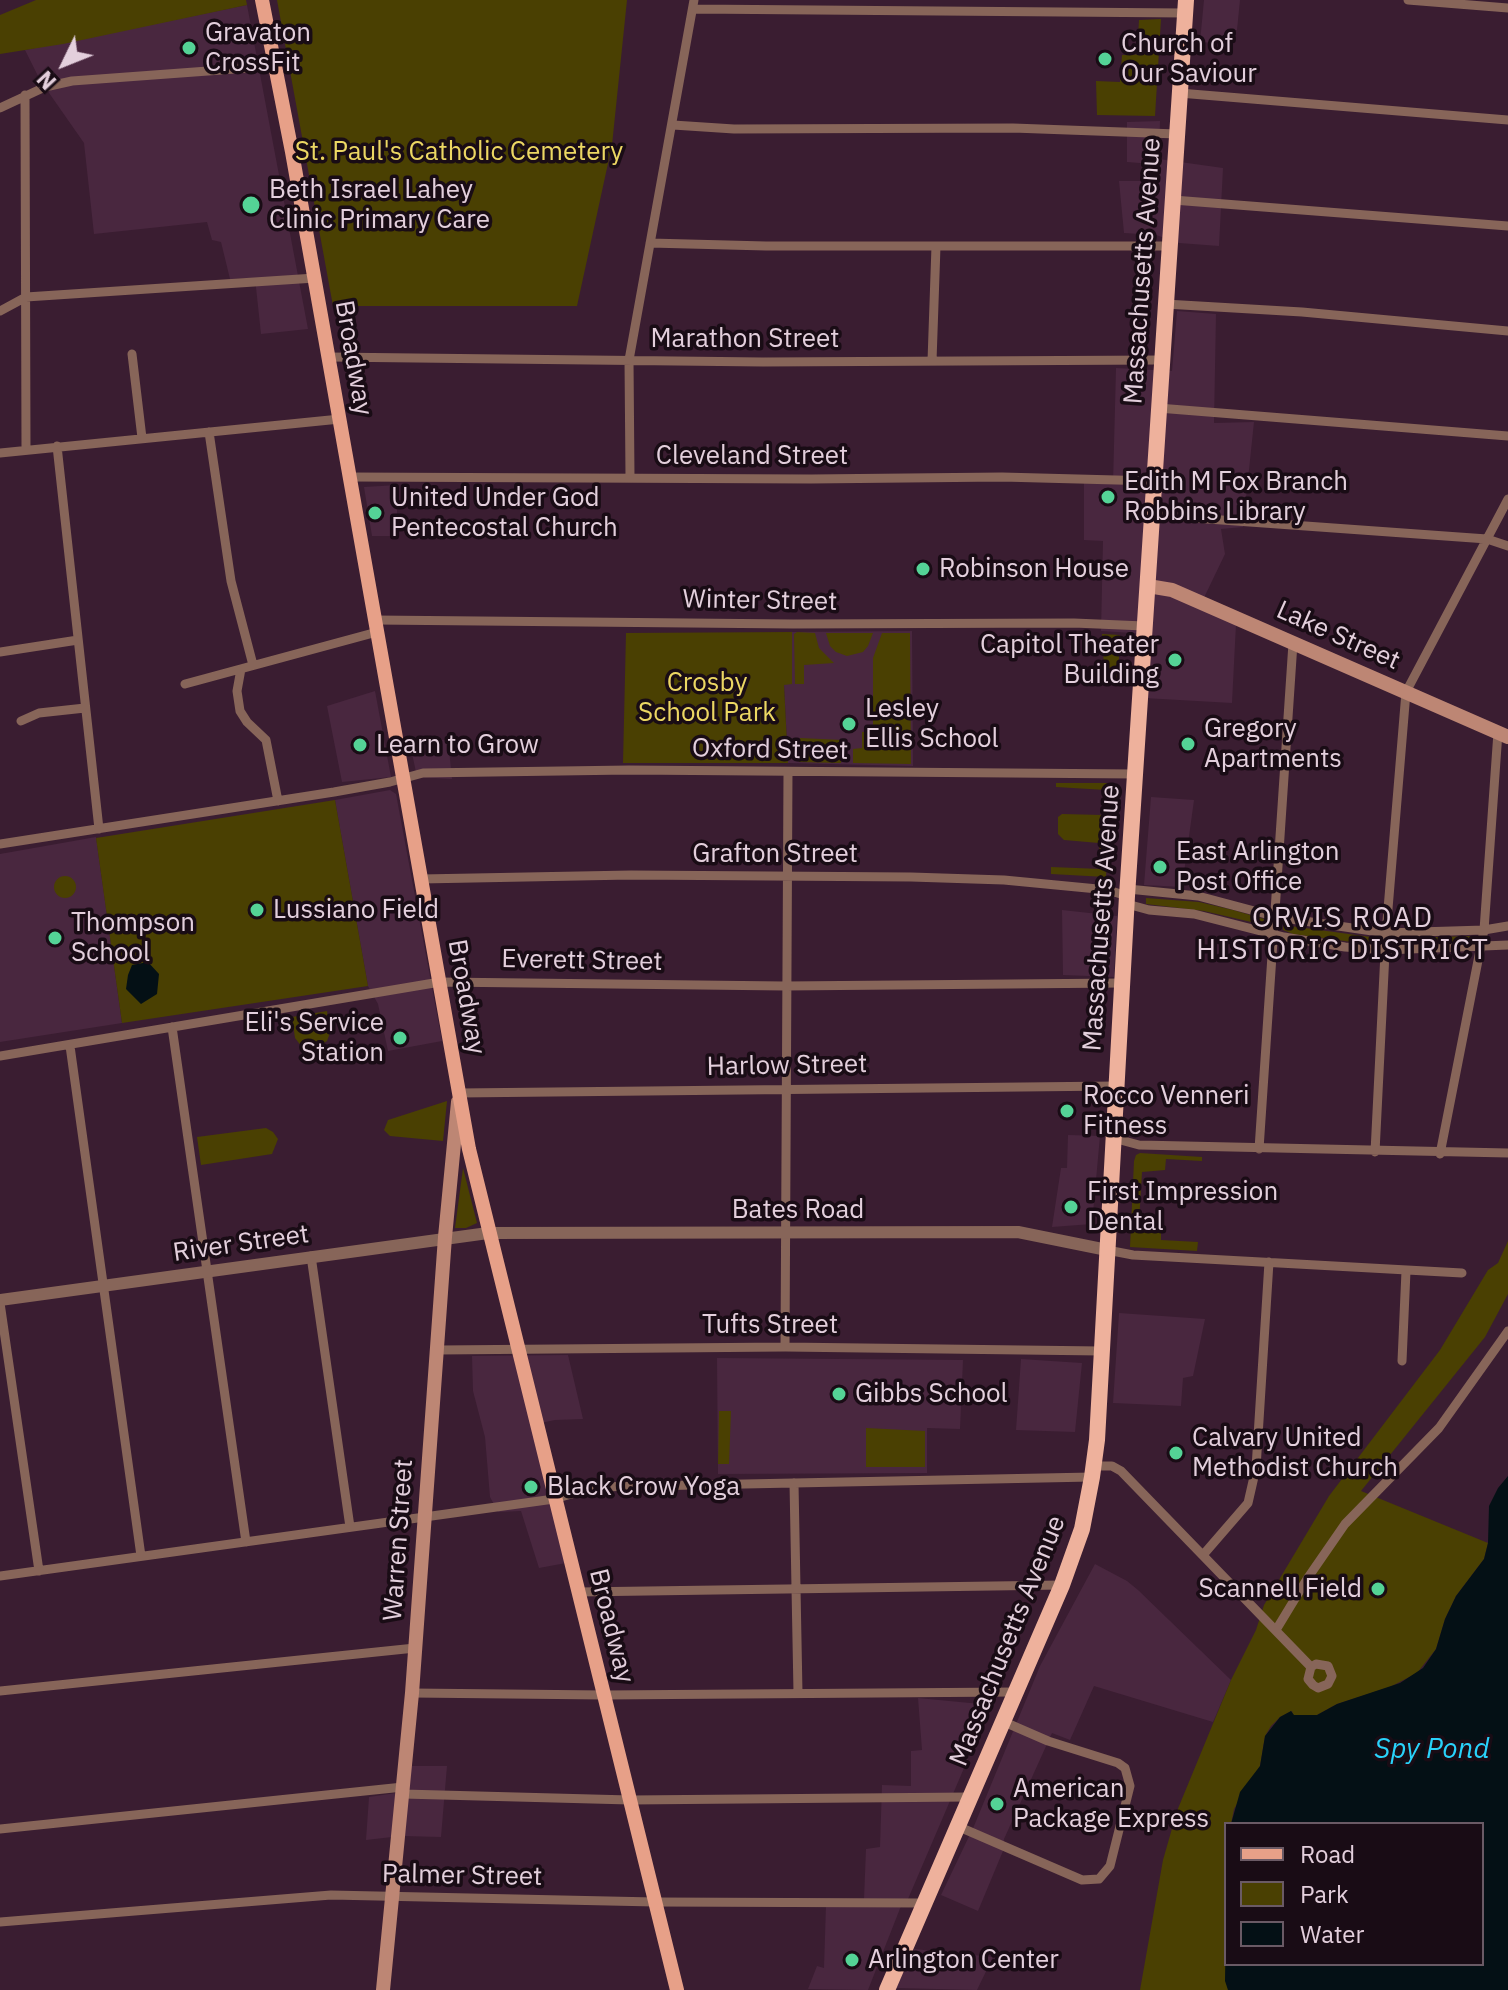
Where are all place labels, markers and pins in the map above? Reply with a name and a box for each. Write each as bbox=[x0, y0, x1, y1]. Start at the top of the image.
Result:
place label: Gravaton CrossFit bbox=[205, 17, 311, 78]
place label: Church of Our Saviour bbox=[1121, 28, 1257, 90]
marker: Gravaton CrossFit bbox=[180, 39, 198, 57]
marker: Church of Our Saviour bbox=[1096, 50, 1114, 68]
place label: Beth Israel Lahey Clinic Primary Care bbox=[269, 174, 490, 236]
marker: Beth Israel Lahey Clinic Primary Care bbox=[240, 194, 262, 216]
place label: Edith M Fox Branch Robbins Library bbox=[1124, 466, 1348, 528]
place label: United Under God Pentecostal Church bbox=[391, 482, 618, 544]
marker: Edith M Fox Branch Robbins Library bbox=[1099, 488, 1117, 506]
marker: United Under God Pentecostal Church bbox=[366, 504, 384, 522]
place label: Robinson House bbox=[939, 553, 1129, 585]
marker: Robinson House bbox=[914, 560, 932, 578]
place label: Capitol Theater Building bbox=[980, 629, 1159, 690]
marker: Capitol Theater Building bbox=[1166, 651, 1184, 669]
place label: Lesley Ellis School bbox=[865, 693, 999, 754]
place label: Gregory Apartments bbox=[1204, 713, 1342, 774]
marker: Lesley Ellis School bbox=[840, 715, 858, 733]
place label: Learn to Grow bbox=[376, 729, 539, 761]
marker: Gregory Apartments bbox=[1179, 735, 1197, 753]
marker: Learn to Grow bbox=[351, 736, 369, 754]
place label: East Arlington Post Office bbox=[1176, 836, 1339, 898]
marker: East Arlington Post Office bbox=[1151, 858, 1169, 876]
place label: Lussiano Field bbox=[273, 894, 439, 926]
marker: Lussiano Field bbox=[248, 901, 266, 919]
place label: Thompson School bbox=[71, 907, 195, 968]
marker: Thompson School bbox=[46, 929, 64, 947]
place label: Eli's Service Station bbox=[245, 1007, 384, 1068]
marker: Eli's Service Station bbox=[391, 1029, 409, 1047]
place label: Rocco Venneri Fitness bbox=[1083, 1080, 1250, 1142]
marker: Rocco Venneri Fitness bbox=[1058, 1102, 1076, 1120]
place label: First Impression Dental bbox=[1087, 1176, 1278, 1238]
marker: First Impression Dental bbox=[1062, 1198, 1080, 1216]
place label: Gibbs School bbox=[855, 1378, 1008, 1410]
marker: Gibbs School bbox=[830, 1385, 848, 1403]
place label: Calvary United Methodist Church bbox=[1192, 1422, 1398, 1484]
marker: Calvary United Methodist Church bbox=[1167, 1444, 1185, 1462]
place label: Black Crow Yoga bbox=[547, 1471, 740, 1503]
marker: Black Crow Yoga bbox=[522, 1478, 540, 1496]
place label: Scannell Field bbox=[1199, 1573, 1362, 1605]
marker: Scannell Field bbox=[1369, 1580, 1387, 1598]
place label: American Package Express bbox=[1013, 1773, 1209, 1834]
marker: American Package Express bbox=[988, 1795, 1006, 1813]
place label: Arlington Center bbox=[868, 1944, 1059, 1976]
marker: Arlington Center bbox=[843, 1951, 861, 1969]

